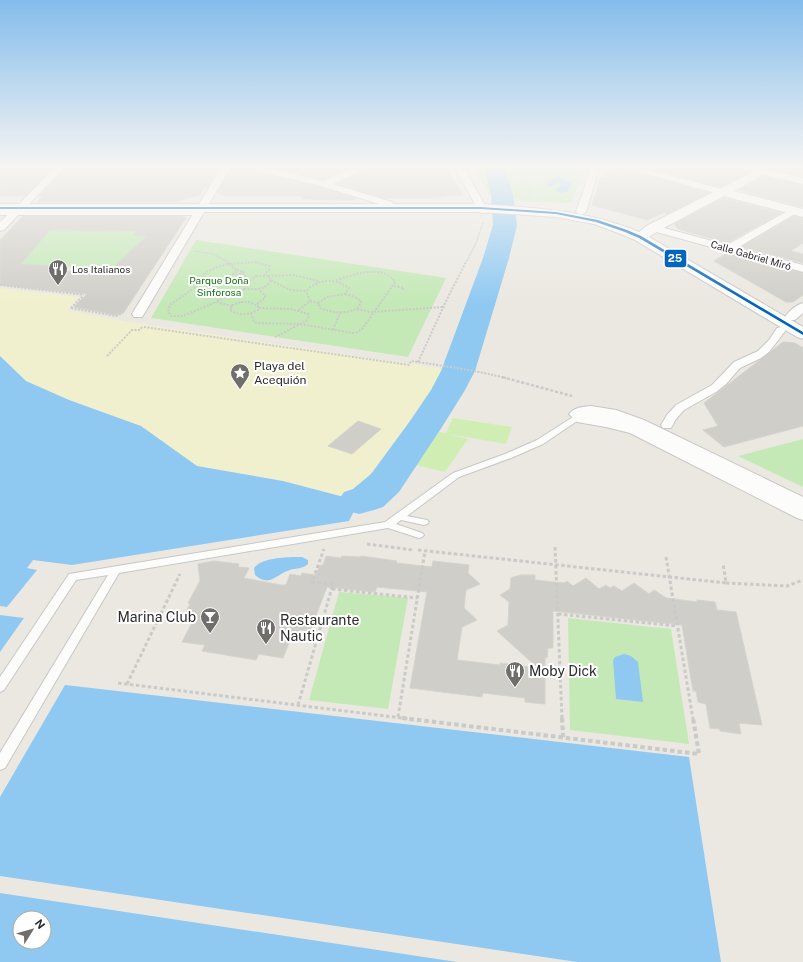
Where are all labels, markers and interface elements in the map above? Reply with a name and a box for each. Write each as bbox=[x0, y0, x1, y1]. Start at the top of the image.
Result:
street label: Calle Gabriel Miró bbox=[709, 238, 793, 272]
line badge: 25 bbox=[664, 249, 687, 268]
text: 25 bbox=[668, 252, 682, 264]
restaurant icon: Los Italianos bbox=[47, 258, 69, 286]
place label: Los Italianos bbox=[72, 263, 130, 275]
park label: Parque Doña Sinforosa bbox=[189, 274, 249, 298]
place label: Playa del Acequión bbox=[254, 359, 307, 387]
place icon: Playa del Acequión bbox=[229, 362, 251, 390]
bar icon: Marina Club bbox=[199, 606, 221, 634]
place label: Marina Club bbox=[117, 609, 196, 625]
place label: Restaurante Nautic bbox=[280, 612, 359, 644]
restaurant icon: Restaurante Nautic bbox=[255, 617, 277, 645]
restaurant icon: Moby Dick bbox=[504, 660, 526, 688]
place label: Moby Dick bbox=[529, 663, 597, 679]
north arrow bbox=[12, 910, 52, 950]
text: N bbox=[33, 917, 47, 931]

